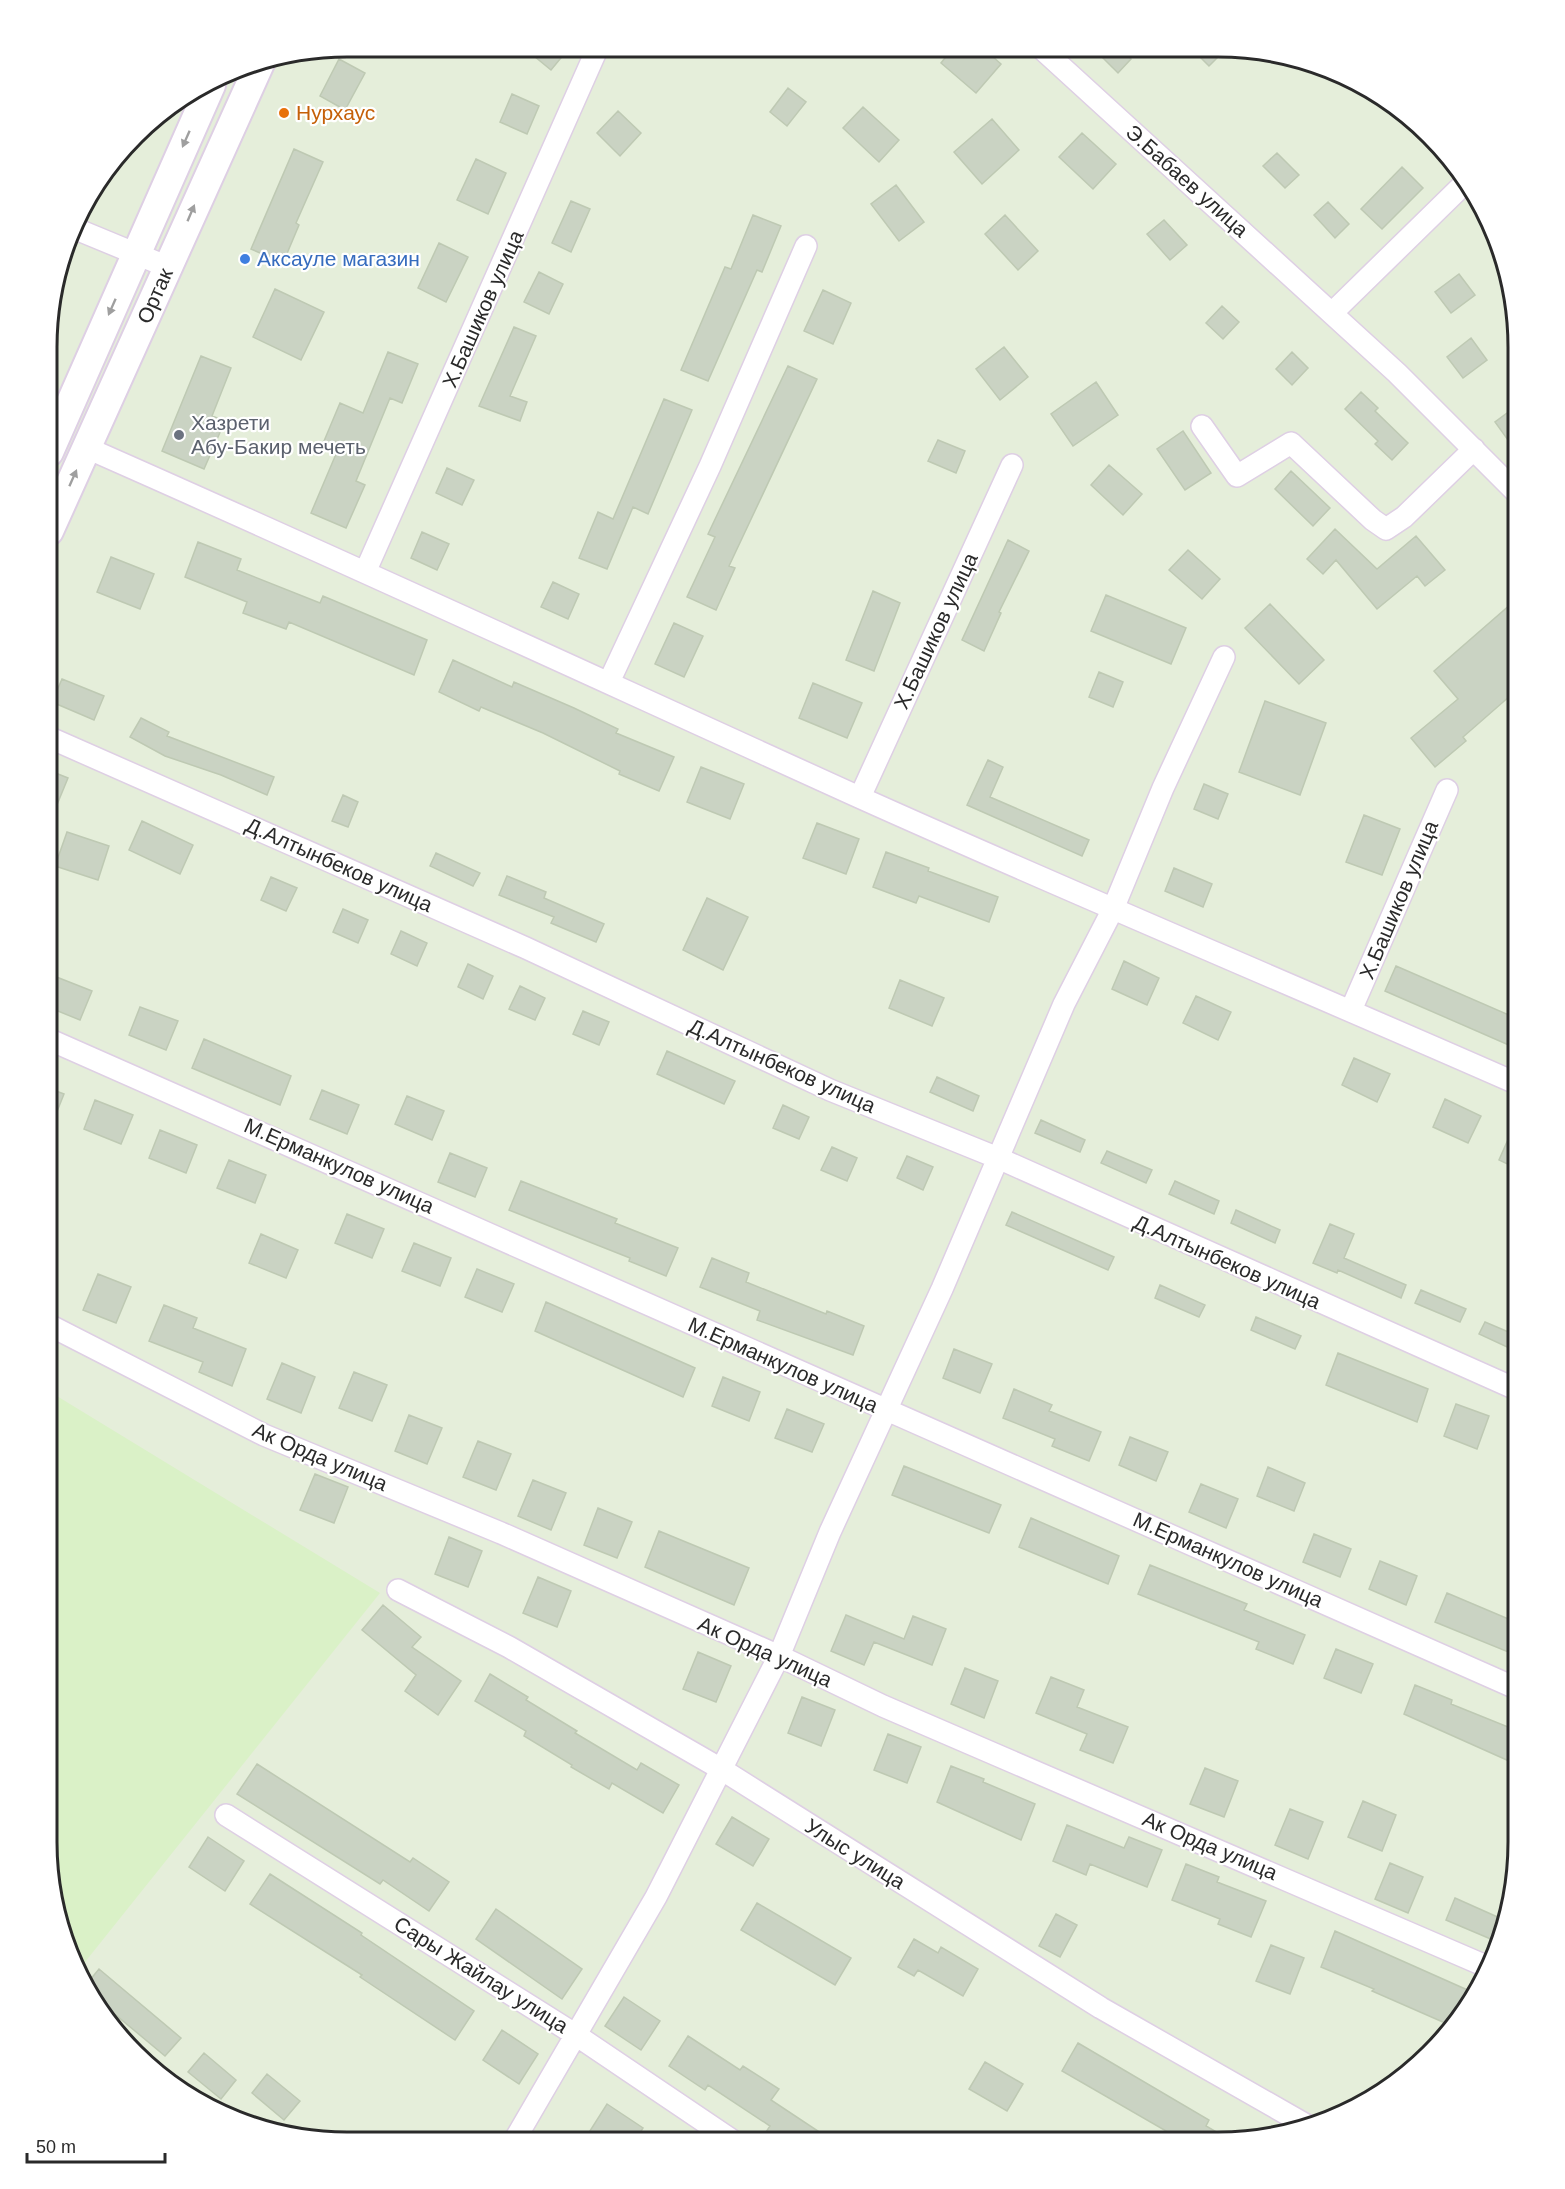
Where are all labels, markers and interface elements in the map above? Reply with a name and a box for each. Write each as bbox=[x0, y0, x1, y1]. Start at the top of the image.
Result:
place label: Нурхаус bbox=[296, 101, 375, 124]
marker: Нурхаус bbox=[277, 106, 291, 120]
street label: Э.Бабаев улица bbox=[1122, 120, 1253, 242]
one-way arrow bbox=[182, 130, 191, 147]
one-way arrow bbox=[187, 204, 196, 222]
street label: Х.Башиков улица bbox=[438, 226, 528, 391]
place label: Аксауле магазин bbox=[257, 247, 420, 270]
marker: Аксауле магазин bbox=[238, 252, 252, 266]
street label: Ортак bbox=[132, 264, 177, 327]
one-way arrow bbox=[107, 298, 116, 316]
place label: Хазрети Абу-Бакир мечеть bbox=[191, 411, 366, 458]
marker: Хазрети Абу-Бакир мечеть bbox=[172, 428, 186, 442]
one-way arrow bbox=[68, 468, 78, 486]
street label: Х.Башиков улица bbox=[889, 549, 982, 713]
street label: Д.Алтынбеков улица bbox=[242, 813, 436, 916]
street label: Х.Башиков улица bbox=[1355, 817, 1442, 982]
street label: Д.Алтынбеков улица bbox=[685, 1014, 879, 1117]
street label: М.Ерманкулов улица bbox=[241, 1113, 438, 1218]
street label: Д.Алтынбеков улица bbox=[1130, 1210, 1324, 1313]
street label: М.Ерманкулов улица bbox=[685, 1312, 882, 1417]
street label: Ак Орда улица bbox=[249, 1418, 391, 1495]
street label: М.Ерманкулов улица bbox=[1130, 1507, 1327, 1612]
street label: Ак Орда улица bbox=[695, 1612, 836, 1691]
street label: Ак Орда улица bbox=[1139, 1807, 1281, 1884]
street label: Улыс улица bbox=[801, 1814, 910, 1894]
street label: Сары Жайлау улица bbox=[390, 1912, 573, 2038]
scale bar bbox=[27, 2126, 165, 2164]
text: 50 m bbox=[36, 2137, 76, 2157]

